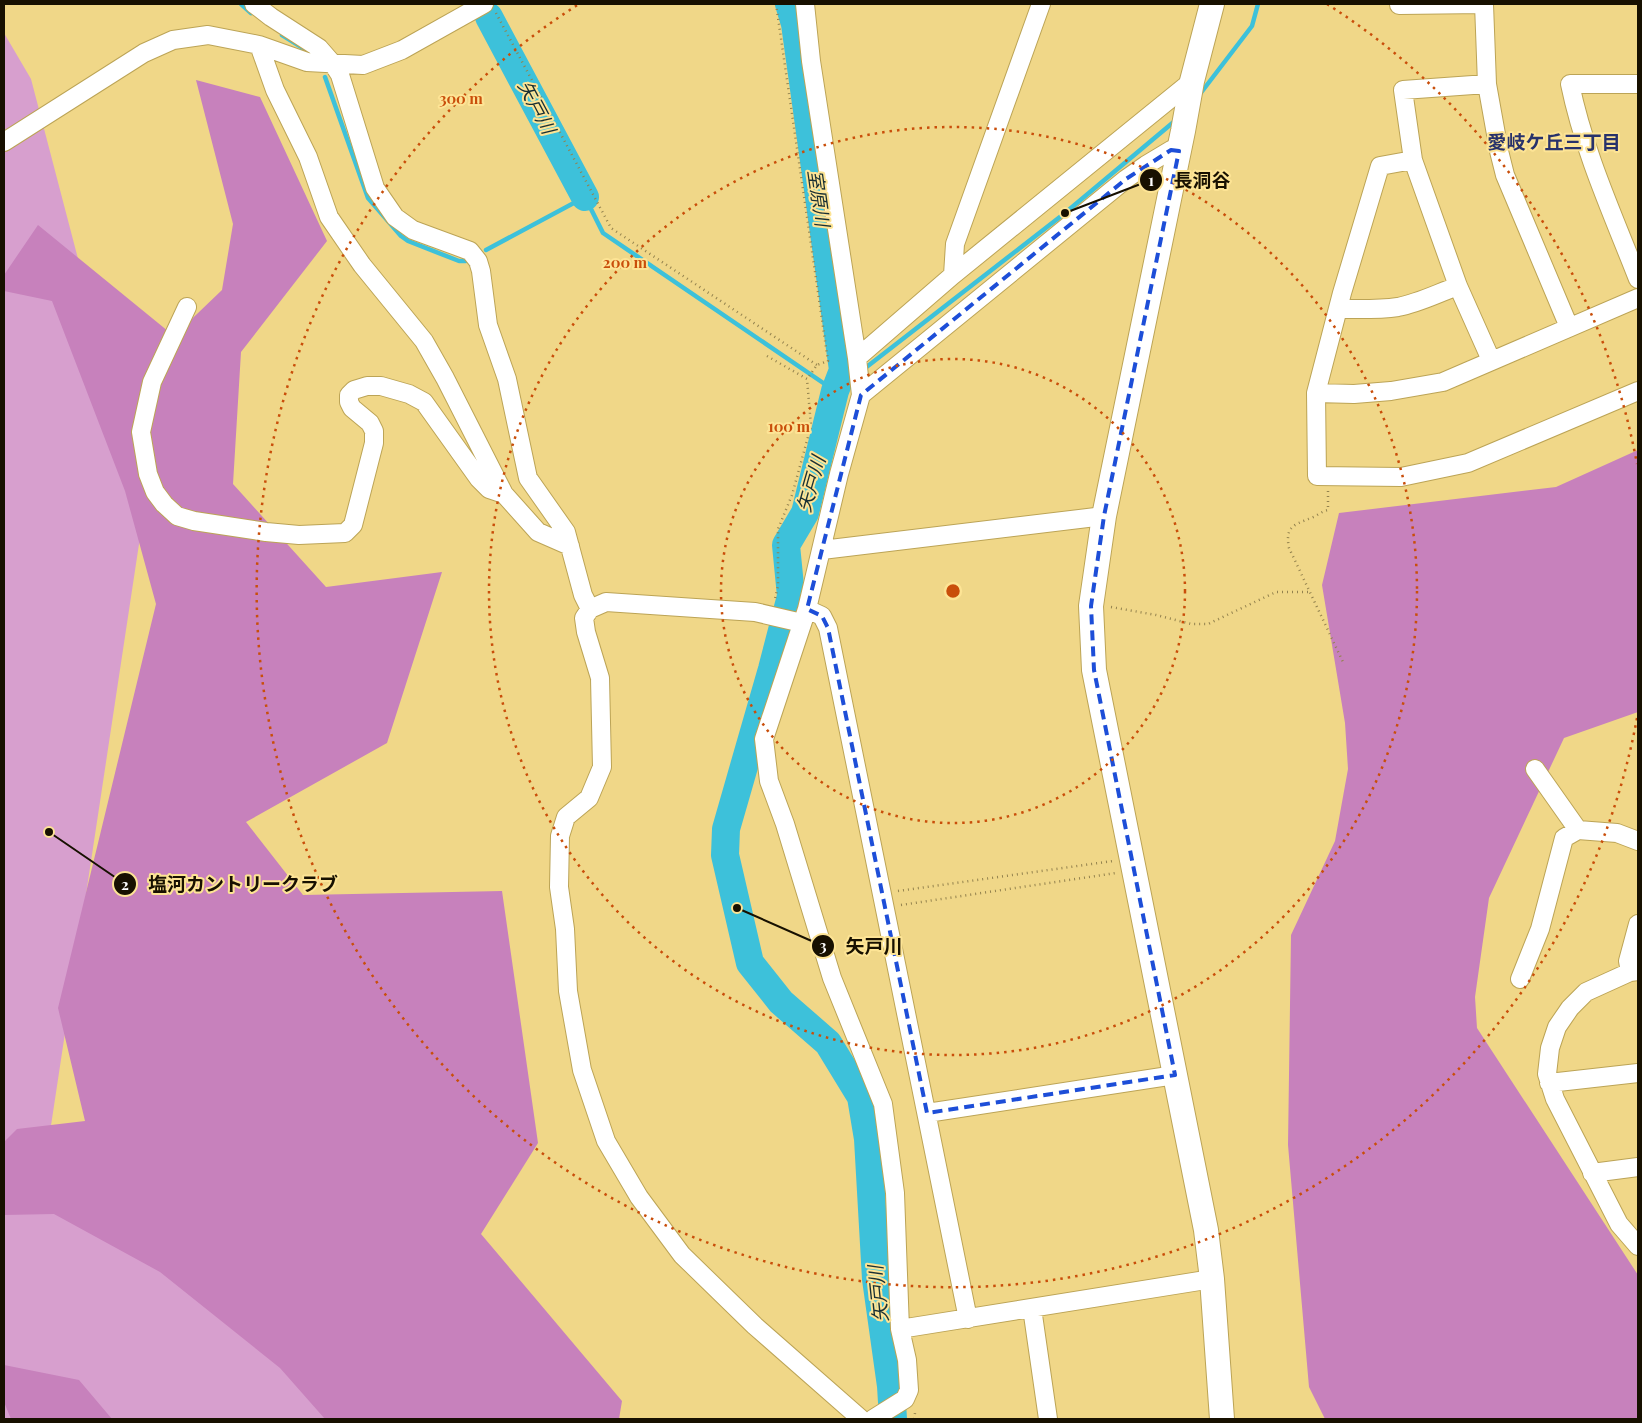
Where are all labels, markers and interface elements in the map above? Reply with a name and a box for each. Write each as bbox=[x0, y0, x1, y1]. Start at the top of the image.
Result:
water label: 矢戸川 bbox=[513, 75, 564, 140]
text: 300 m bbox=[439, 88, 483, 108]
district label: 愛岐ケ丘三丁目 bbox=[1487, 128, 1621, 154]
callout: 長洞谷 bbox=[1139, 163, 1241, 197]
text: 長洞谷 bbox=[1173, 166, 1231, 192]
water label: 室原川 bbox=[803, 168, 837, 230]
text: 1 bbox=[1148, 170, 1154, 190]
text: 200 m bbox=[603, 252, 648, 272]
text: 100 m bbox=[768, 416, 811, 436]
water label: 矢戸川 bbox=[790, 451, 831, 515]
centre of rings bbox=[944, 582, 962, 600]
callout: 塩河カントリークラブ bbox=[113, 867, 348, 901]
text: 塩河カントリークラブ bbox=[148, 870, 338, 896]
text: 2 bbox=[121, 874, 129, 894]
callout: 矢戸川 bbox=[811, 929, 913, 963]
text: 矢戸川 bbox=[845, 932, 903, 958]
text: 3 bbox=[819, 935, 827, 955]
water label: 矢戸川 bbox=[861, 1262, 893, 1324]

